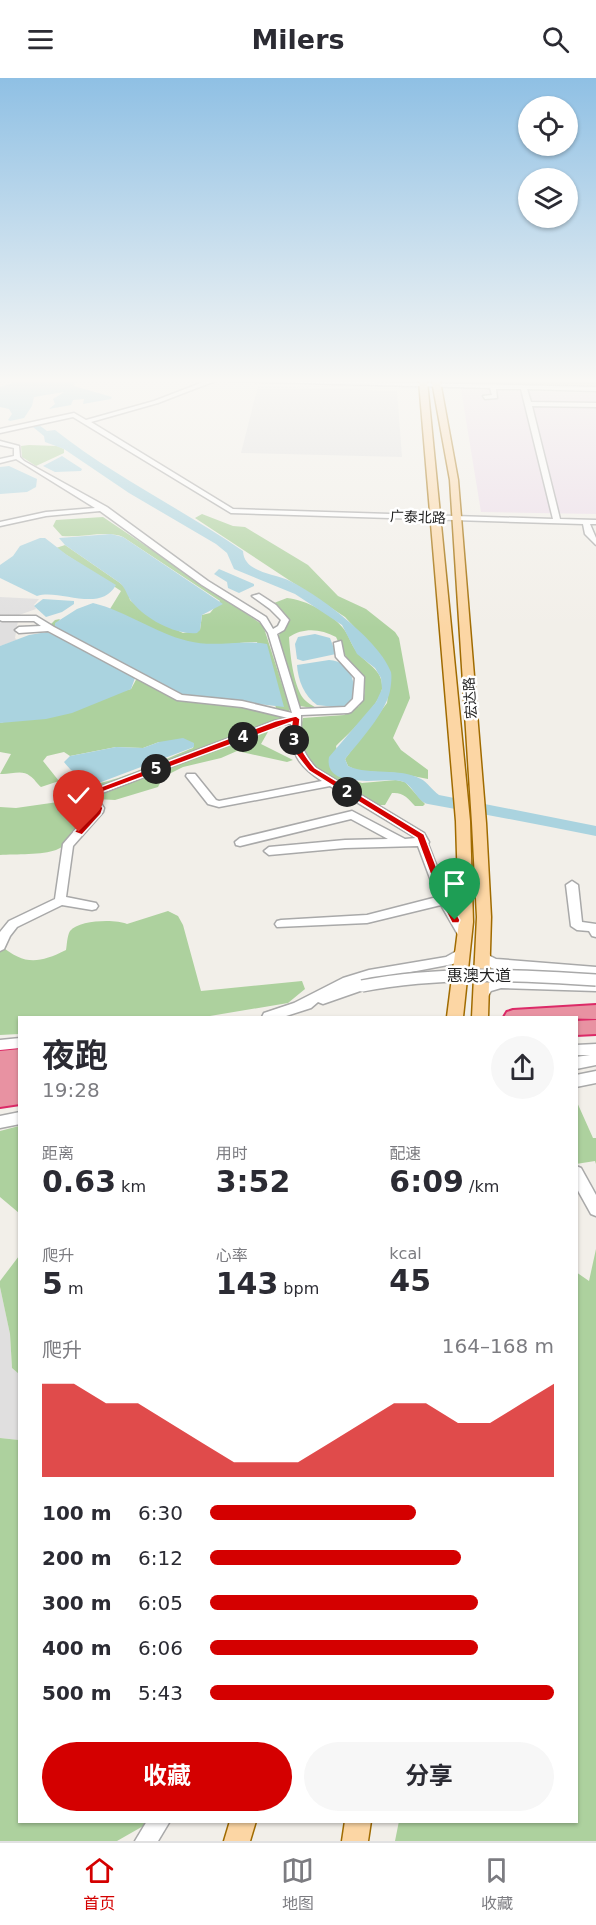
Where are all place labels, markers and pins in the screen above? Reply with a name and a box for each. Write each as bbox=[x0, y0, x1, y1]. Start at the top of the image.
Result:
pin: 4 bbox=[228, 722, 258, 752]
pin: 3 bbox=[279, 725, 309, 755]
pin: 5 bbox=[141, 754, 171, 784]
pin bbox=[53, 770, 104, 832]
pin: 2 bbox=[332, 777, 362, 807]
pin bbox=[429, 858, 480, 920]

